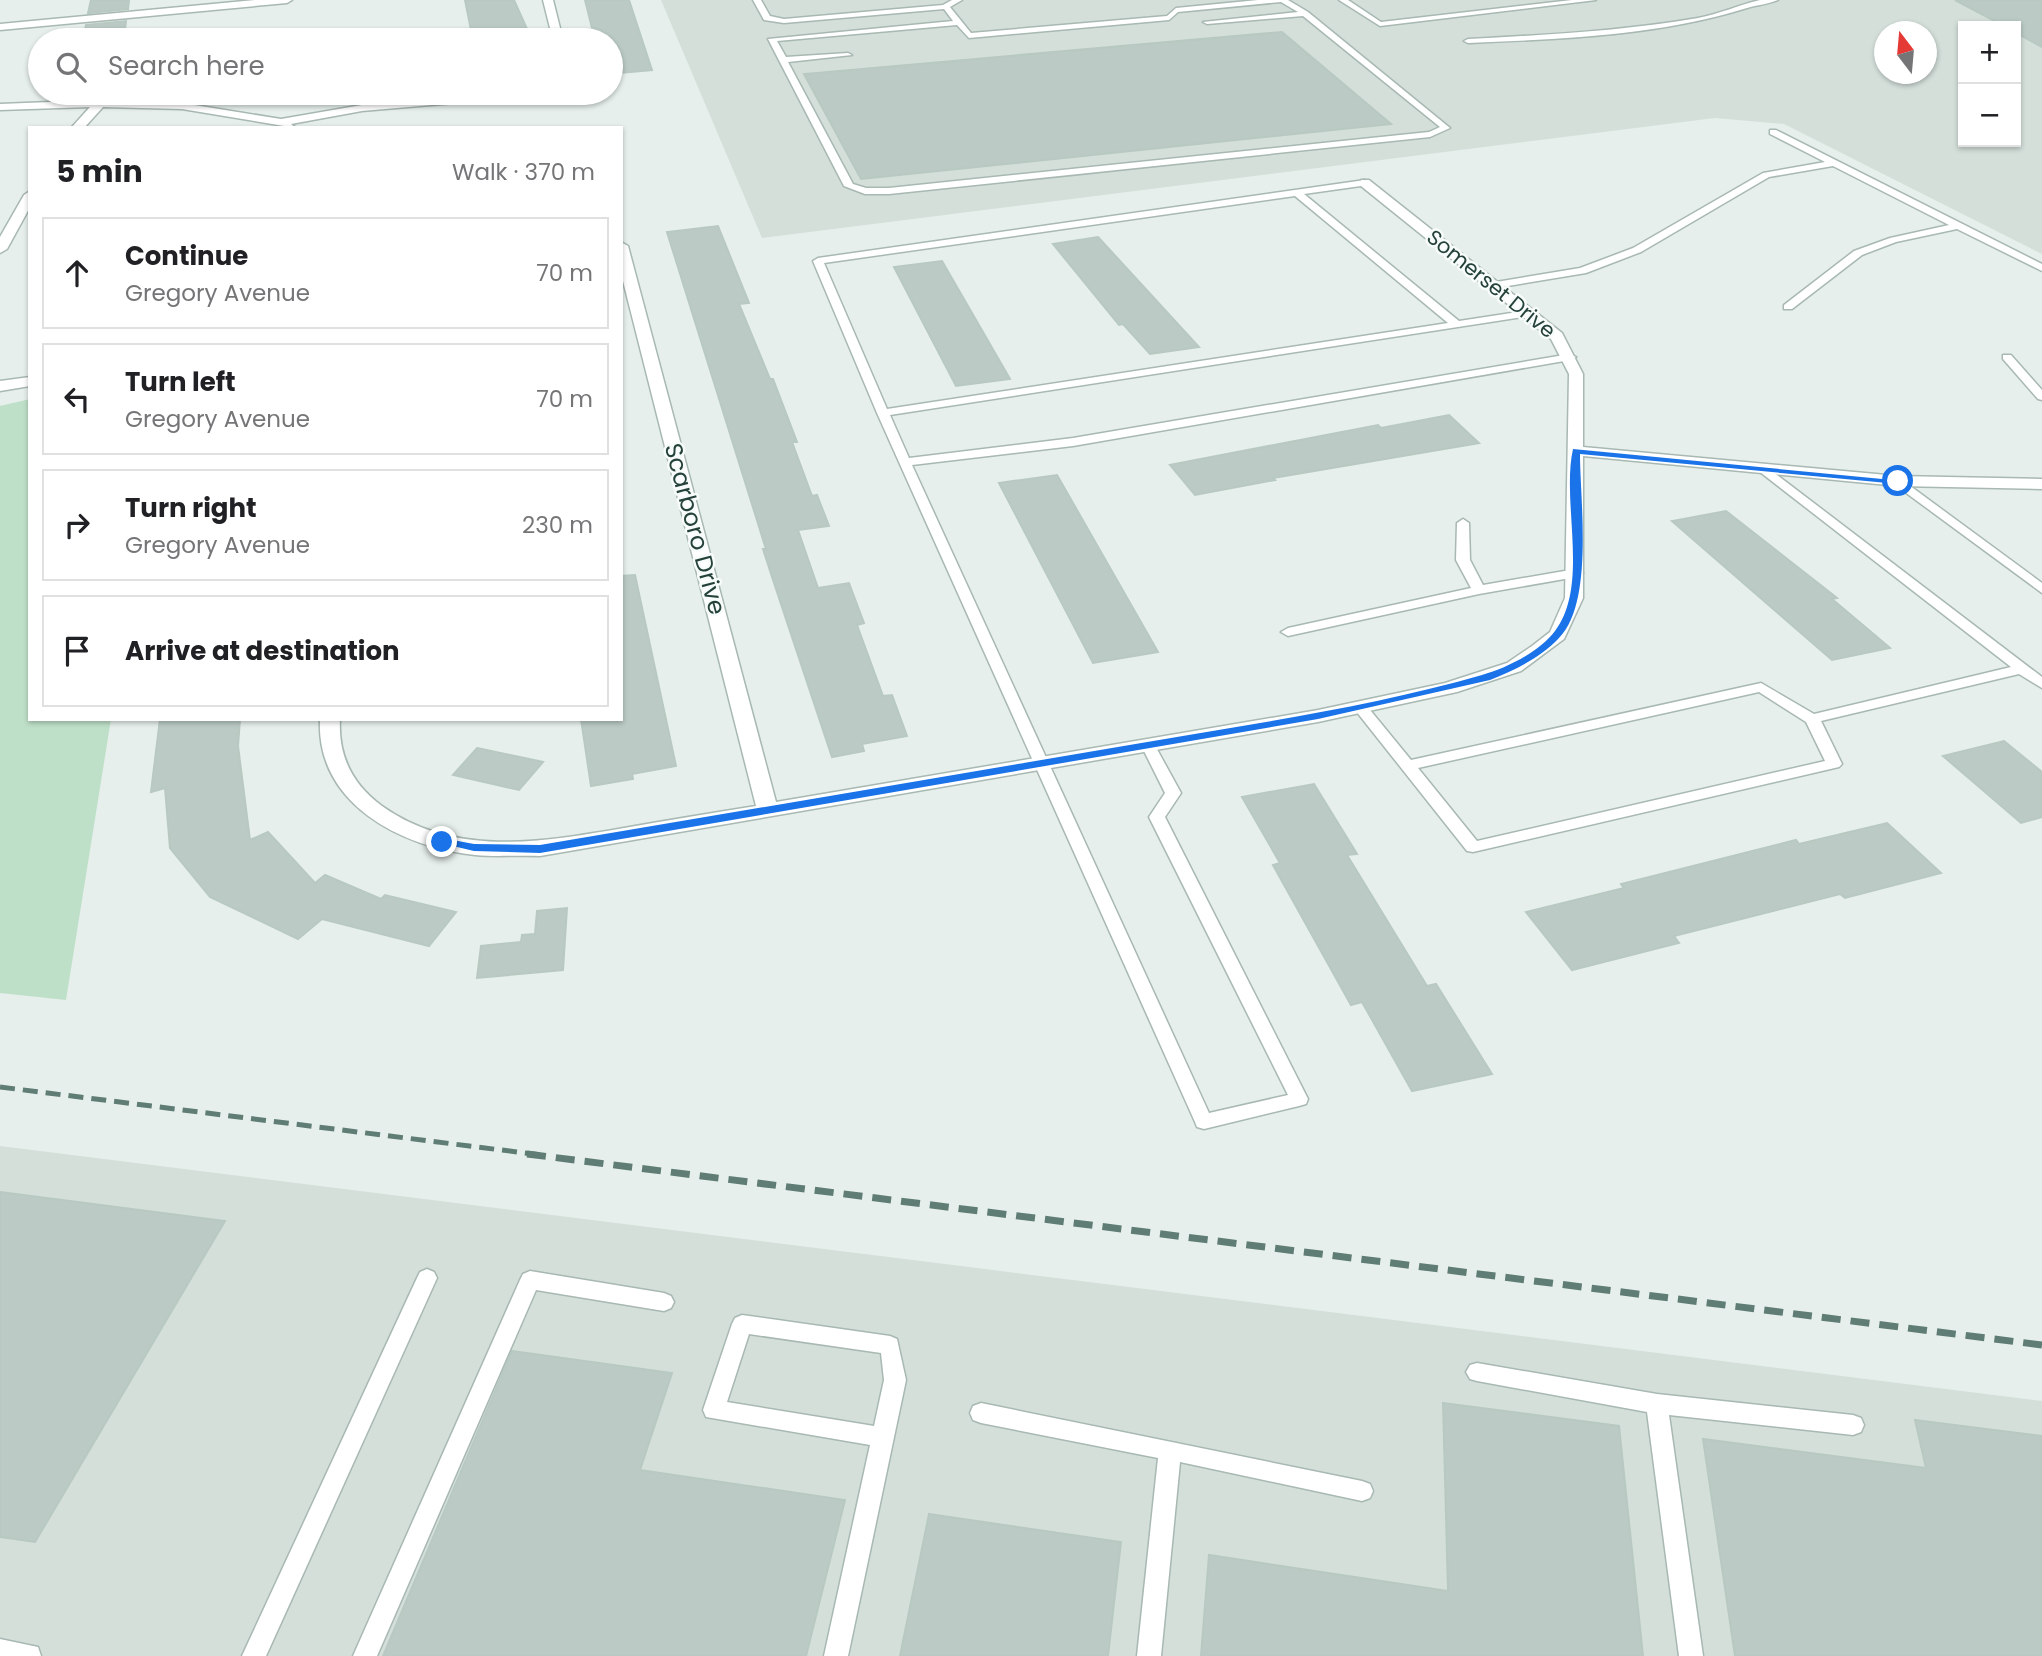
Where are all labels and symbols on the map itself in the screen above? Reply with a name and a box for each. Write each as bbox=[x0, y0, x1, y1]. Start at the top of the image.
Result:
north arrow bbox=[1874, 21, 1937, 84]
street label: Somerset Drive bbox=[1421, 223, 1562, 345]
street label: Scarboro Drive bbox=[657, 439, 734, 618]
route start bbox=[1882, 465, 1913, 496]
route end bbox=[426, 826, 457, 857]

